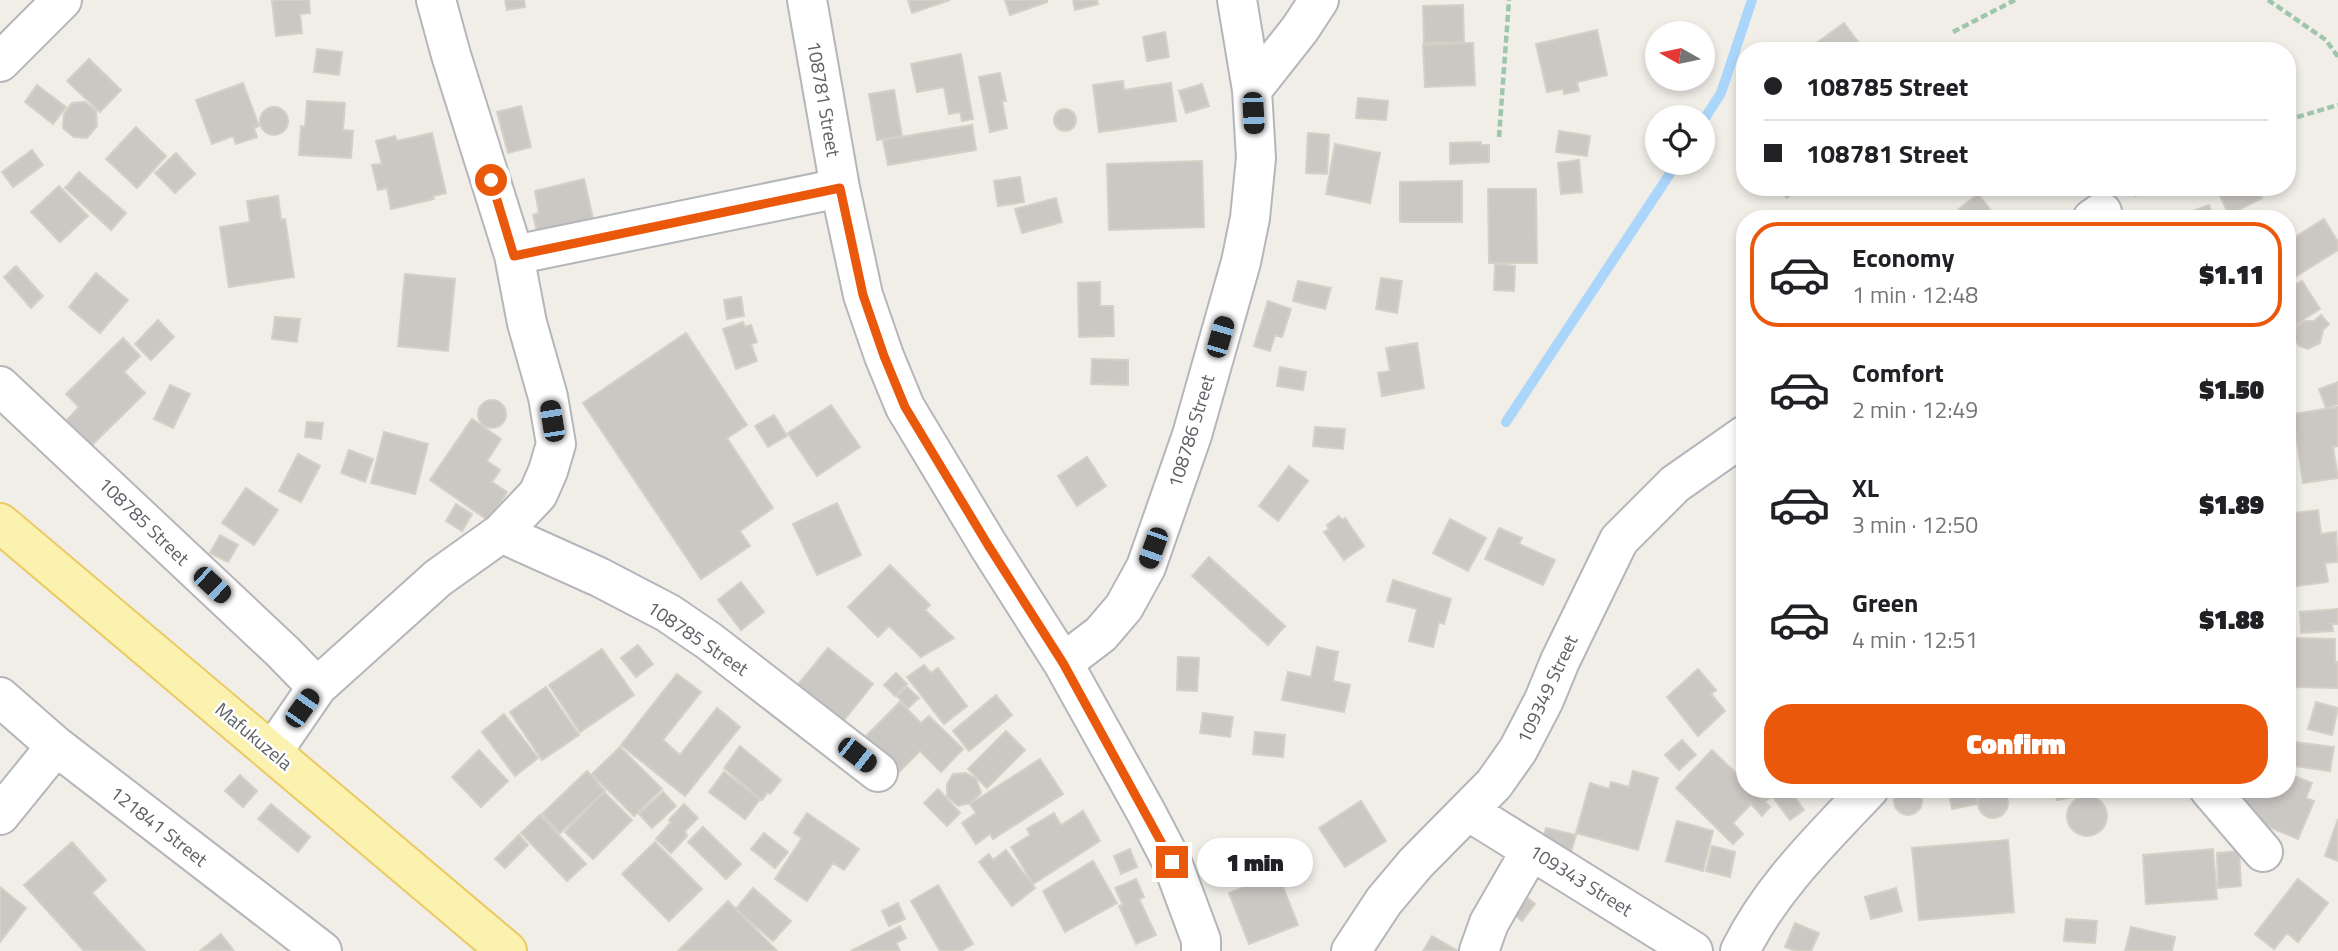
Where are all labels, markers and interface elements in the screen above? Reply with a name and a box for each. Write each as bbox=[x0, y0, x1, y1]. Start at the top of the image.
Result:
north arrow bbox=[1645, 21, 1715, 91]
map controls bbox=[1645, 21, 1715, 175]
street label: 108781 Street bbox=[800, 39, 849, 159]
text: 108785 Street bbox=[1806, 67, 1968, 106]
car bbox=[1242, 91, 1265, 135]
button: locate bbox=[1645, 105, 1715, 175]
text: 108781 Street bbox=[1806, 134, 1968, 173]
route start bbox=[475, 164, 507, 196]
text: Economy bbox=[1852, 238, 1954, 277]
icon: car bbox=[1768, 243, 1831, 306]
text: $1.11 bbox=[2199, 255, 2264, 294]
text: 1 min · 12:48 bbox=[1852, 277, 1978, 312]
car bbox=[1205, 314, 1236, 360]
text: Comfort bbox=[1852, 353, 1944, 392]
icon: car bbox=[1768, 358, 1831, 421]
street label: 108786 Street bbox=[1160, 370, 1222, 491]
text: $1.50 bbox=[2199, 370, 2264, 409]
text: 2 min · 12:49 bbox=[1852, 392, 1978, 427]
car bbox=[539, 399, 566, 443]
text: XL bbox=[1852, 468, 1879, 507]
street label: 108785 Street bbox=[92, 470, 197, 572]
icon: car bbox=[1768, 473, 1831, 536]
text: $1.89 bbox=[2199, 485, 2264, 524]
text: 3 min · 12:50 bbox=[1852, 507, 1978, 542]
car bbox=[1136, 525, 1171, 571]
car bbox=[190, 563, 235, 607]
text: Green bbox=[1852, 583, 1918, 622]
icon: car bbox=[1768, 588, 1831, 651]
street label: 108785 Street bbox=[642, 593, 755, 683]
text: $1.88 bbox=[2199, 600, 2264, 639]
text: 4 min · 12:51 bbox=[1852, 622, 1978, 657]
street label: 109349 Street bbox=[1509, 629, 1585, 748]
car bbox=[282, 685, 323, 731]
street label: Mafukuzela bbox=[209, 695, 300, 777]
button: Confirm bbox=[1764, 704, 2268, 784]
car bbox=[834, 734, 881, 776]
street label: 121841 Street bbox=[104, 778, 215, 873]
street label: 109343 Street bbox=[1524, 836, 1639, 923]
callout: 1 min bbox=[1196, 838, 1312, 886]
text: 1 min bbox=[1226, 845, 1284, 880]
route end bbox=[1156, 846, 1188, 878]

